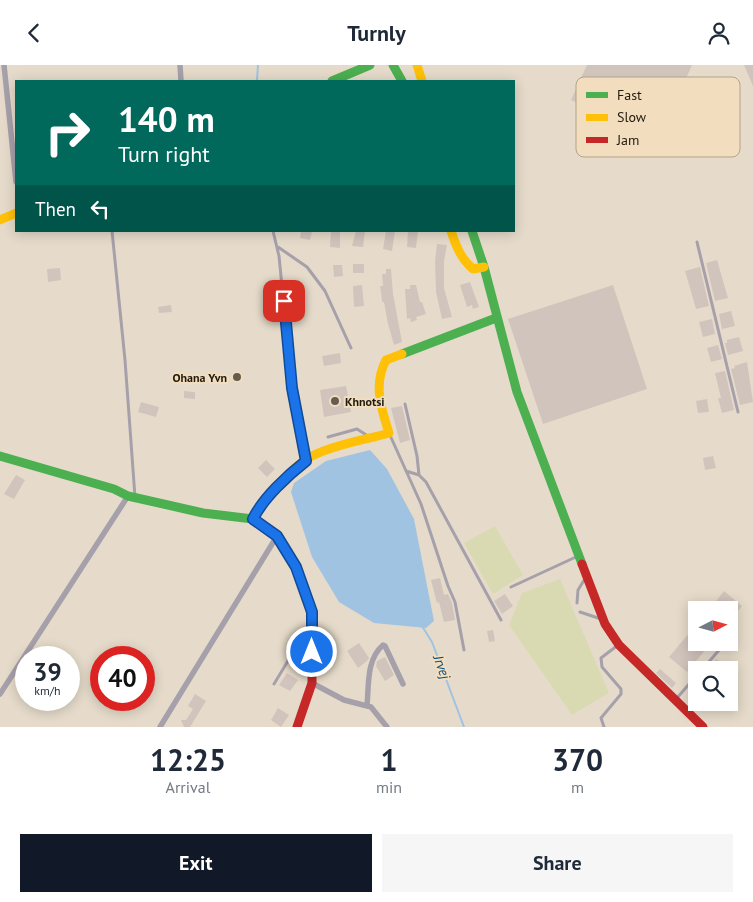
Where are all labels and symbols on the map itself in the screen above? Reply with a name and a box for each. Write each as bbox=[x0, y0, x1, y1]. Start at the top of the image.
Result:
legend bbox=[576, 77, 740, 157]
text: Fast bbox=[617, 86, 642, 104]
text: Slow bbox=[617, 108, 647, 126]
text: Jam bbox=[616, 131, 639, 149]
pin bbox=[263, 280, 305, 322]
place label: Ohana Yvn bbox=[173, 370, 227, 385]
marker: Ohana Yvn bbox=[231, 371, 243, 383]
place label: Khnotsi bbox=[345, 394, 384, 409]
marker: Khnotsi bbox=[329, 395, 341, 407]
north arrow bbox=[688, 601, 738, 651]
position arrow bbox=[285, 625, 337, 677]
speed limit sign: 40 bbox=[90, 646, 155, 711]
water label: Jrvej bbox=[429, 651, 455, 682]

